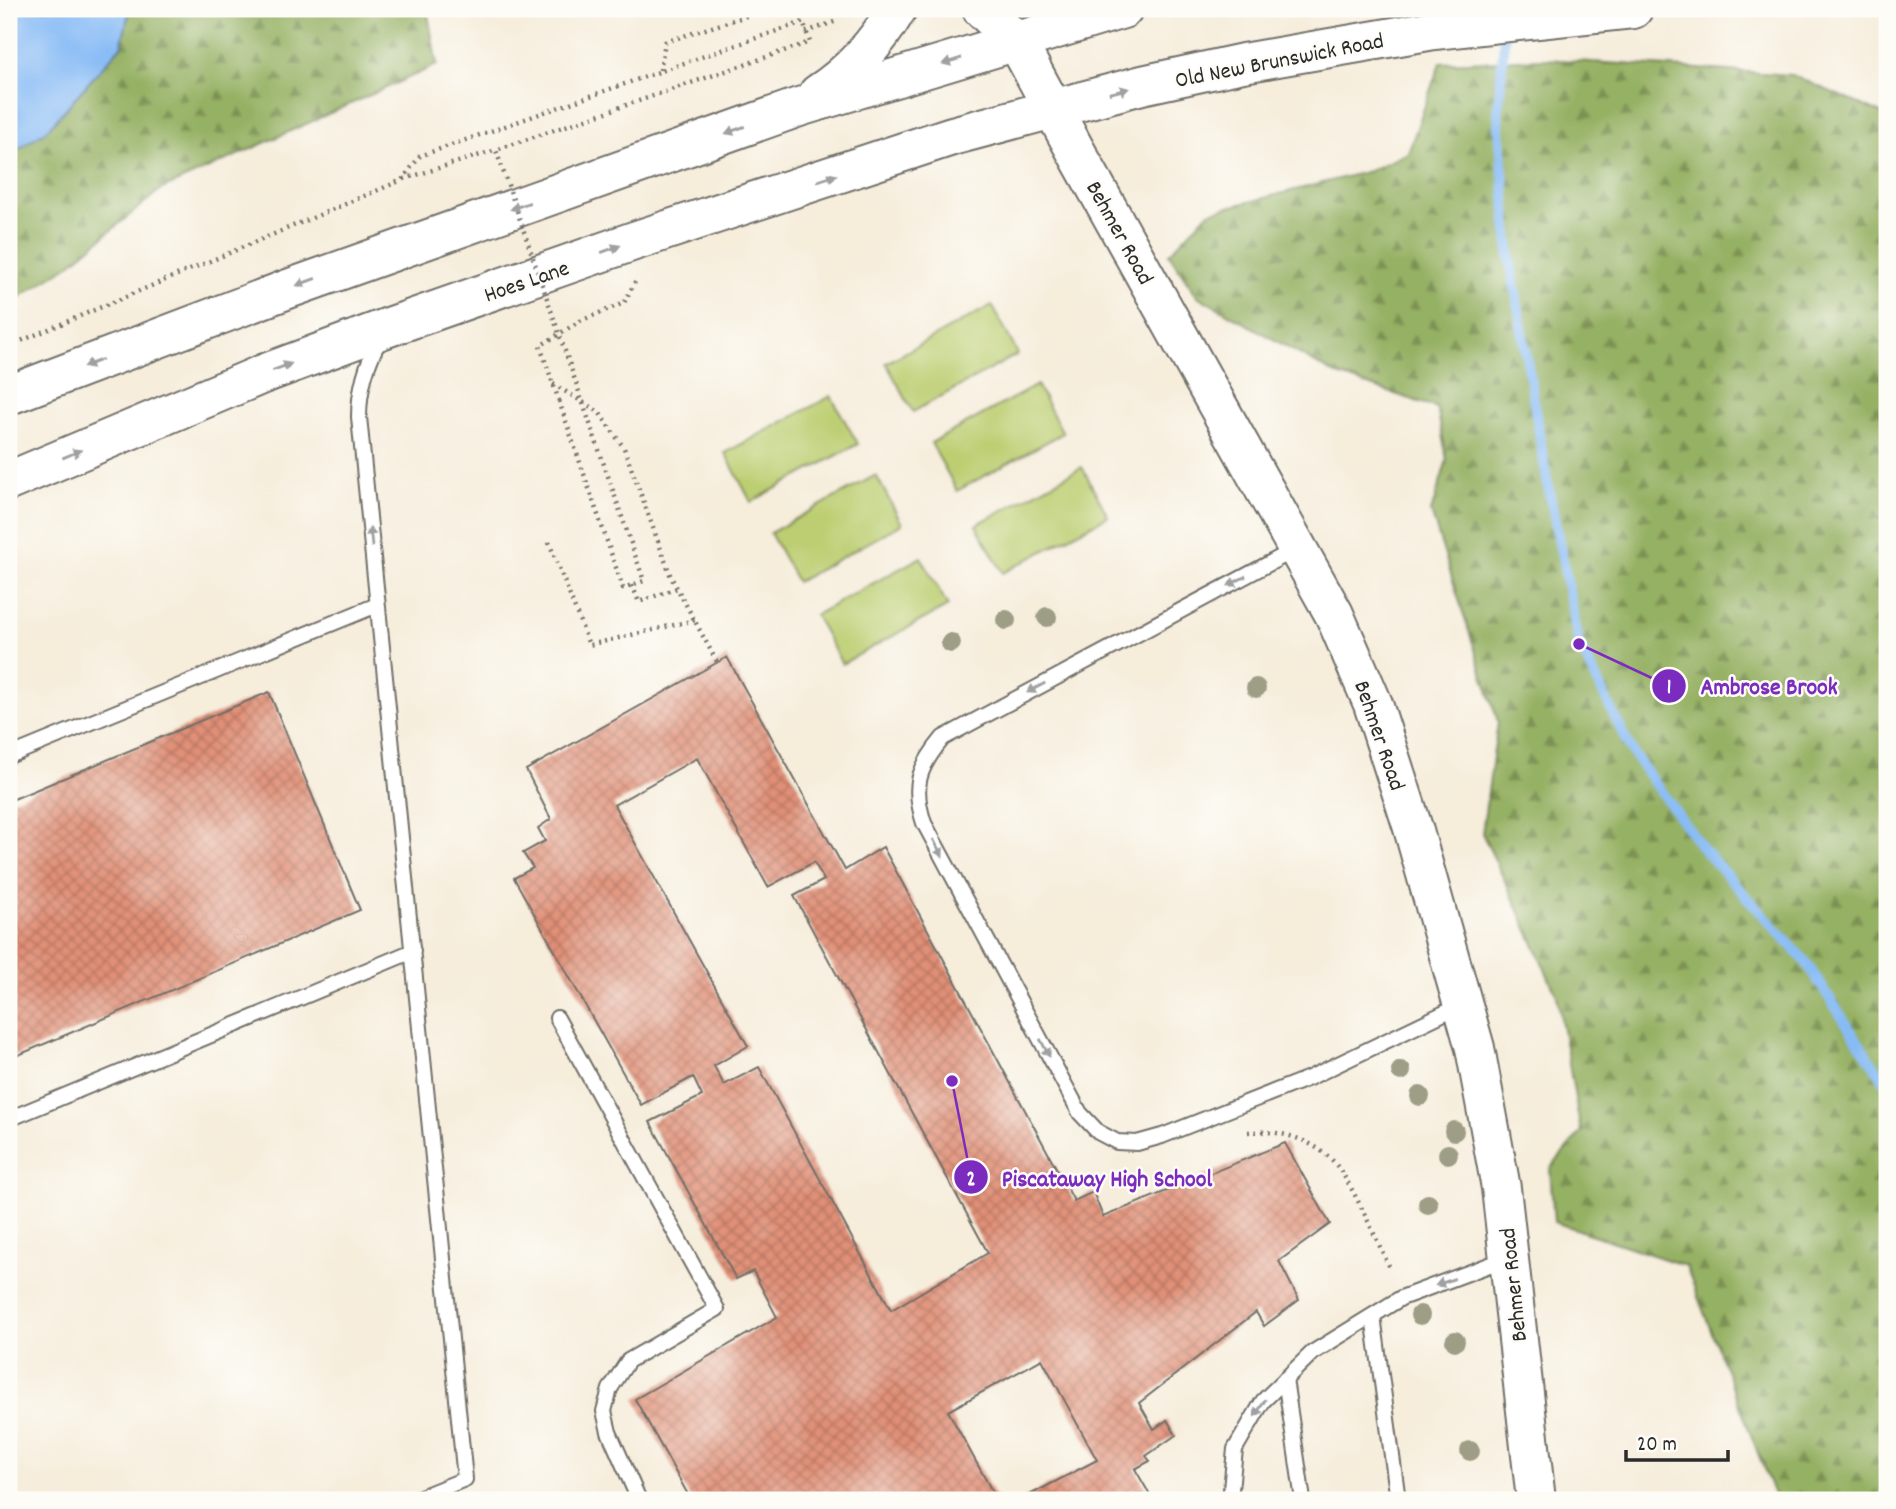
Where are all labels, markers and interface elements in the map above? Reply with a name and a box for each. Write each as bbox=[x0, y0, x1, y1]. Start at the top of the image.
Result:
street label: Old New Brunswick Road bbox=[1172, 26, 1387, 99]
one-way arrow bbox=[941, 57, 962, 67]
one-way arrow bbox=[1109, 86, 1130, 96]
one-way arrow bbox=[724, 125, 745, 136]
one-way arrow bbox=[817, 172, 838, 182]
street label: Behmer Road bbox=[1076, 176, 1160, 292]
one-way arrow bbox=[510, 201, 531, 212]
one-way arrow bbox=[601, 244, 622, 255]
street label: Hoes Lane bbox=[480, 253, 574, 313]
one-way arrow bbox=[295, 277, 316, 288]
one-way arrow bbox=[83, 357, 104, 368]
one-way arrow bbox=[271, 361, 292, 372]
one-way arrow bbox=[61, 449, 82, 460]
one-way arrow bbox=[365, 526, 376, 548]
one-way arrow bbox=[1227, 575, 1247, 587]
callout: Ambrose Brook bbox=[1651, 664, 1852, 709]
text: Ambrose Brook bbox=[1700, 672, 1838, 706]
text: 1 bbox=[1667, 674, 1671, 704]
street label: Behmer Road bbox=[1343, 677, 1412, 796]
one-way arrow bbox=[1026, 682, 1046, 694]
one-way arrow bbox=[932, 838, 943, 858]
one-way arrow bbox=[1039, 1039, 1051, 1058]
callout: Piscataway High School bbox=[953, 1155, 1226, 1200]
text: Piscataway High School bbox=[1002, 1164, 1212, 1198]
text: 2 bbox=[966, 1166, 976, 1196]
street label: Behmer Road bbox=[1493, 1226, 1538, 1343]
one-way arrow bbox=[1435, 1276, 1456, 1287]
one-way arrow bbox=[1253, 1399, 1267, 1417]
scale bar bbox=[1626, 1418, 1728, 1462]
text: 20 m bbox=[1637, 1431, 1677, 1461]

